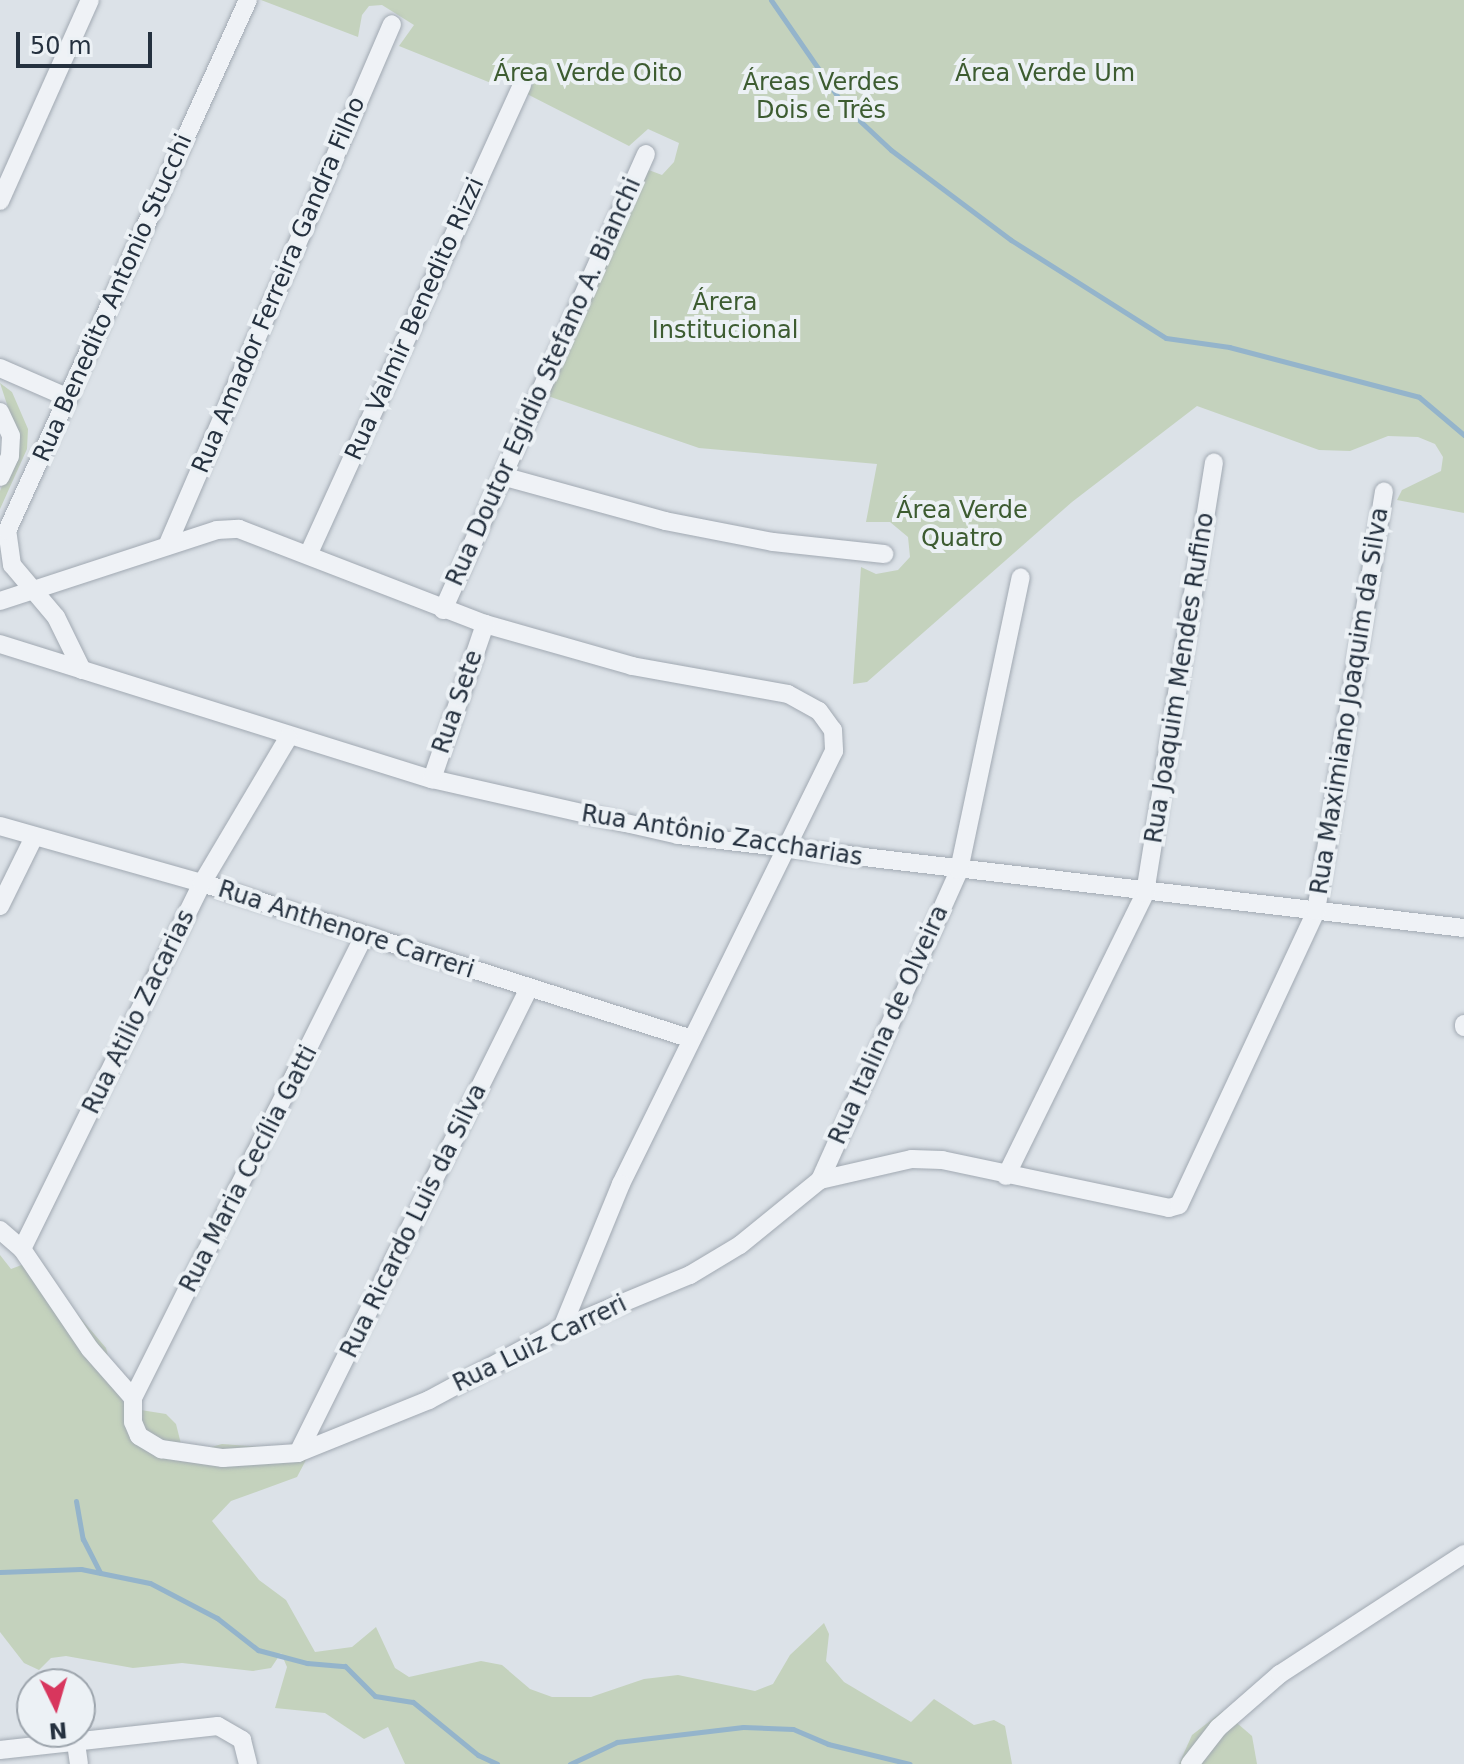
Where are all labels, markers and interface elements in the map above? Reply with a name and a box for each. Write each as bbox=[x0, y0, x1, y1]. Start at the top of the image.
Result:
scale bar bbox=[20, 16, 156, 66]
text: 50 m bbox=[30, 32, 92, 60]
park label: Área Verde Oito bbox=[494, 60, 682, 88]
park label: Área Verde Um bbox=[955, 60, 1135, 88]
park label: Áreas Verdes Dois e Três bbox=[743, 69, 899, 125]
street label: Rua Amador Ferreira Gandra Filho bbox=[186, 93, 372, 477]
street label: Rua Benedito Antonio Stucchi bbox=[27, 130, 199, 466]
street label: Rua Valmir Benedito Rizzi bbox=[339, 173, 491, 465]
street label: Rua Doutor Egidio Stefano A. Bianchi bbox=[441, 173, 647, 591]
park label: Árera Institucional bbox=[652, 289, 798, 345]
park label: Área Verde Quatro bbox=[896, 497, 1028, 553]
street label: Rua Maximiano Joaquim da Silva bbox=[1305, 505, 1395, 897]
street label: Rua Joaquim Mendes Rufino bbox=[1140, 511, 1220, 845]
street label: Rua Sete bbox=[427, 647, 489, 757]
street label: Rua Antônio Zaccharias bbox=[579, 800, 865, 872]
street label: Rua Anthenore Carreri bbox=[214, 875, 478, 985]
street label: Rua Italina de Olveira bbox=[823, 901, 955, 1149]
street label: Rua Atilio Zacarias bbox=[77, 905, 201, 1119]
street label: Rua Maria Cecília Gatti bbox=[174, 1041, 324, 1297]
street label: Rua Ricardo Luis da Silva bbox=[335, 1079, 493, 1363]
street label: Rua Luiz Carreri bbox=[448, 1289, 632, 1399]
north arrow bbox=[16, 1668, 96, 1748]
text: N bbox=[48, 1717, 68, 1744]

